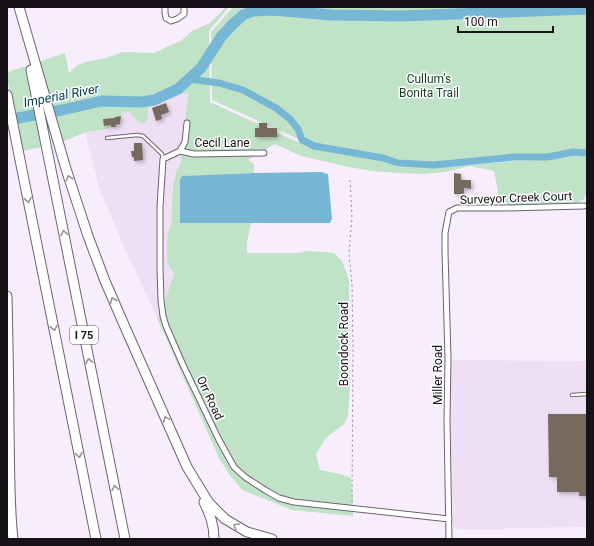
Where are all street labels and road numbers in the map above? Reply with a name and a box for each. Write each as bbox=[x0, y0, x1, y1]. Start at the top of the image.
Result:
street label: Cecil Lane bbox=[194, 136, 250, 150]
street label: Surveyor Creek Court bbox=[460, 189, 573, 207]
street label: Boondock Road bbox=[337, 302, 351, 386]
road number: I 75 bbox=[70, 326, 98, 344]
street label: Miller Road bbox=[431, 345, 445, 405]
street label: Orr Road bbox=[194, 374, 226, 422]

